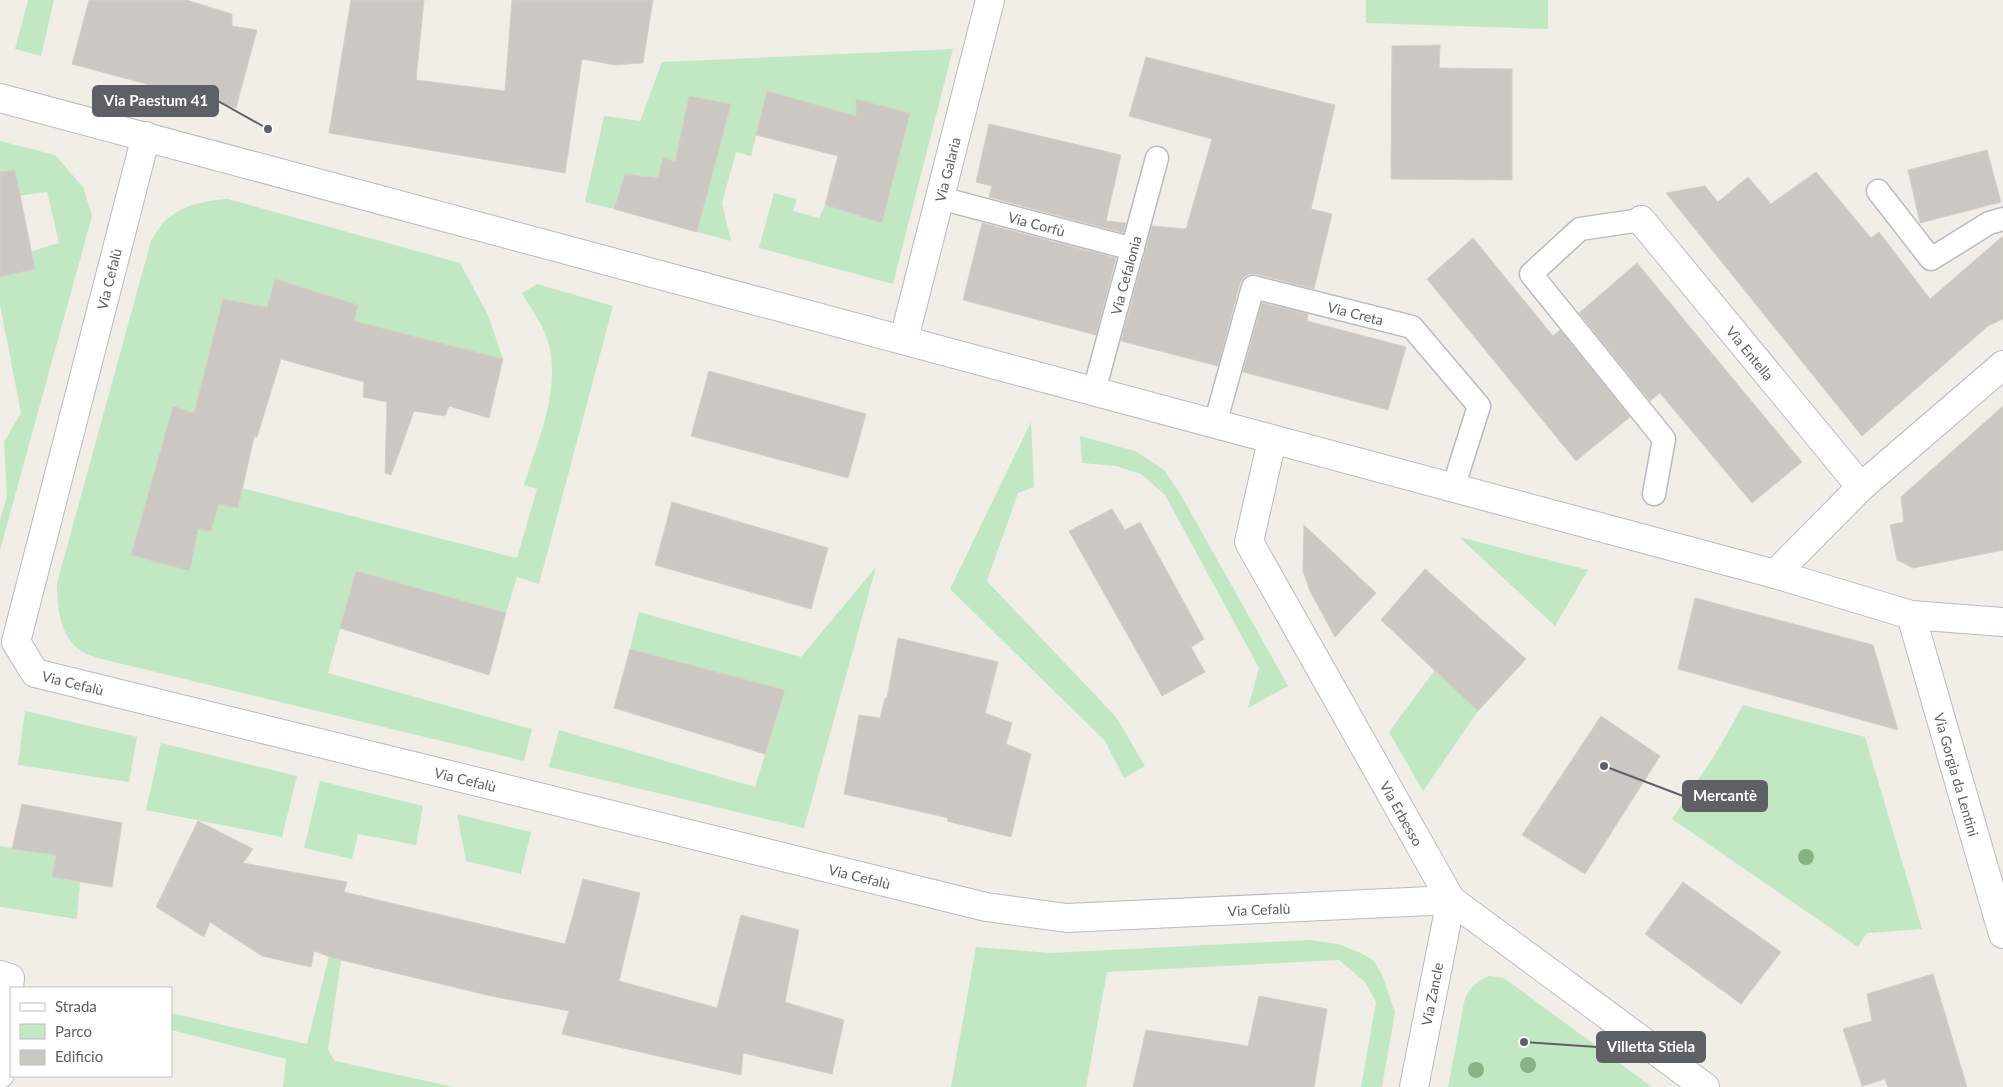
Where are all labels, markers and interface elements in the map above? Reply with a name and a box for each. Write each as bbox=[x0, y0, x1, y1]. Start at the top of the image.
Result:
callout: Via Paestum 41 bbox=[93, 86, 218, 116]
text: Via Paestum 41 bbox=[103, 91, 208, 109]
street label: Via Galaria bbox=[931, 135, 963, 204]
street label: Via Corfù bbox=[1006, 208, 1067, 239]
street label: Via Cefalonia bbox=[1107, 234, 1144, 317]
street label: Via Cefalù bbox=[93, 246, 125, 312]
street label: Via Creta bbox=[1326, 298, 1385, 328]
street label: Via Entella bbox=[1723, 322, 1778, 383]
street label: Via Cefalù bbox=[40, 667, 106, 698]
street label: Via Gorgia da Lentini bbox=[1931, 711, 1983, 838]
street label: Via Cefalù bbox=[433, 763, 498, 795]
street label: Via Erbesso bbox=[1377, 778, 1427, 849]
callout: Mercantè bbox=[1683, 781, 1767, 811]
text: Mercantè bbox=[1693, 786, 1757, 804]
street label: Via Cefalù bbox=[827, 860, 892, 892]
street label: Via Cefalù bbox=[1227, 899, 1291, 919]
street label: Via Zancle bbox=[1418, 961, 1446, 1027]
legend bbox=[10, 987, 172, 1077]
text: Strada bbox=[55, 997, 97, 1015]
text: Parco bbox=[55, 1022, 92, 1040]
callout: Villetta Stiela bbox=[1597, 1032, 1705, 1062]
text: Villetta Stiela bbox=[1606, 1037, 1695, 1055]
text: Edificio bbox=[55, 1047, 103, 1065]

